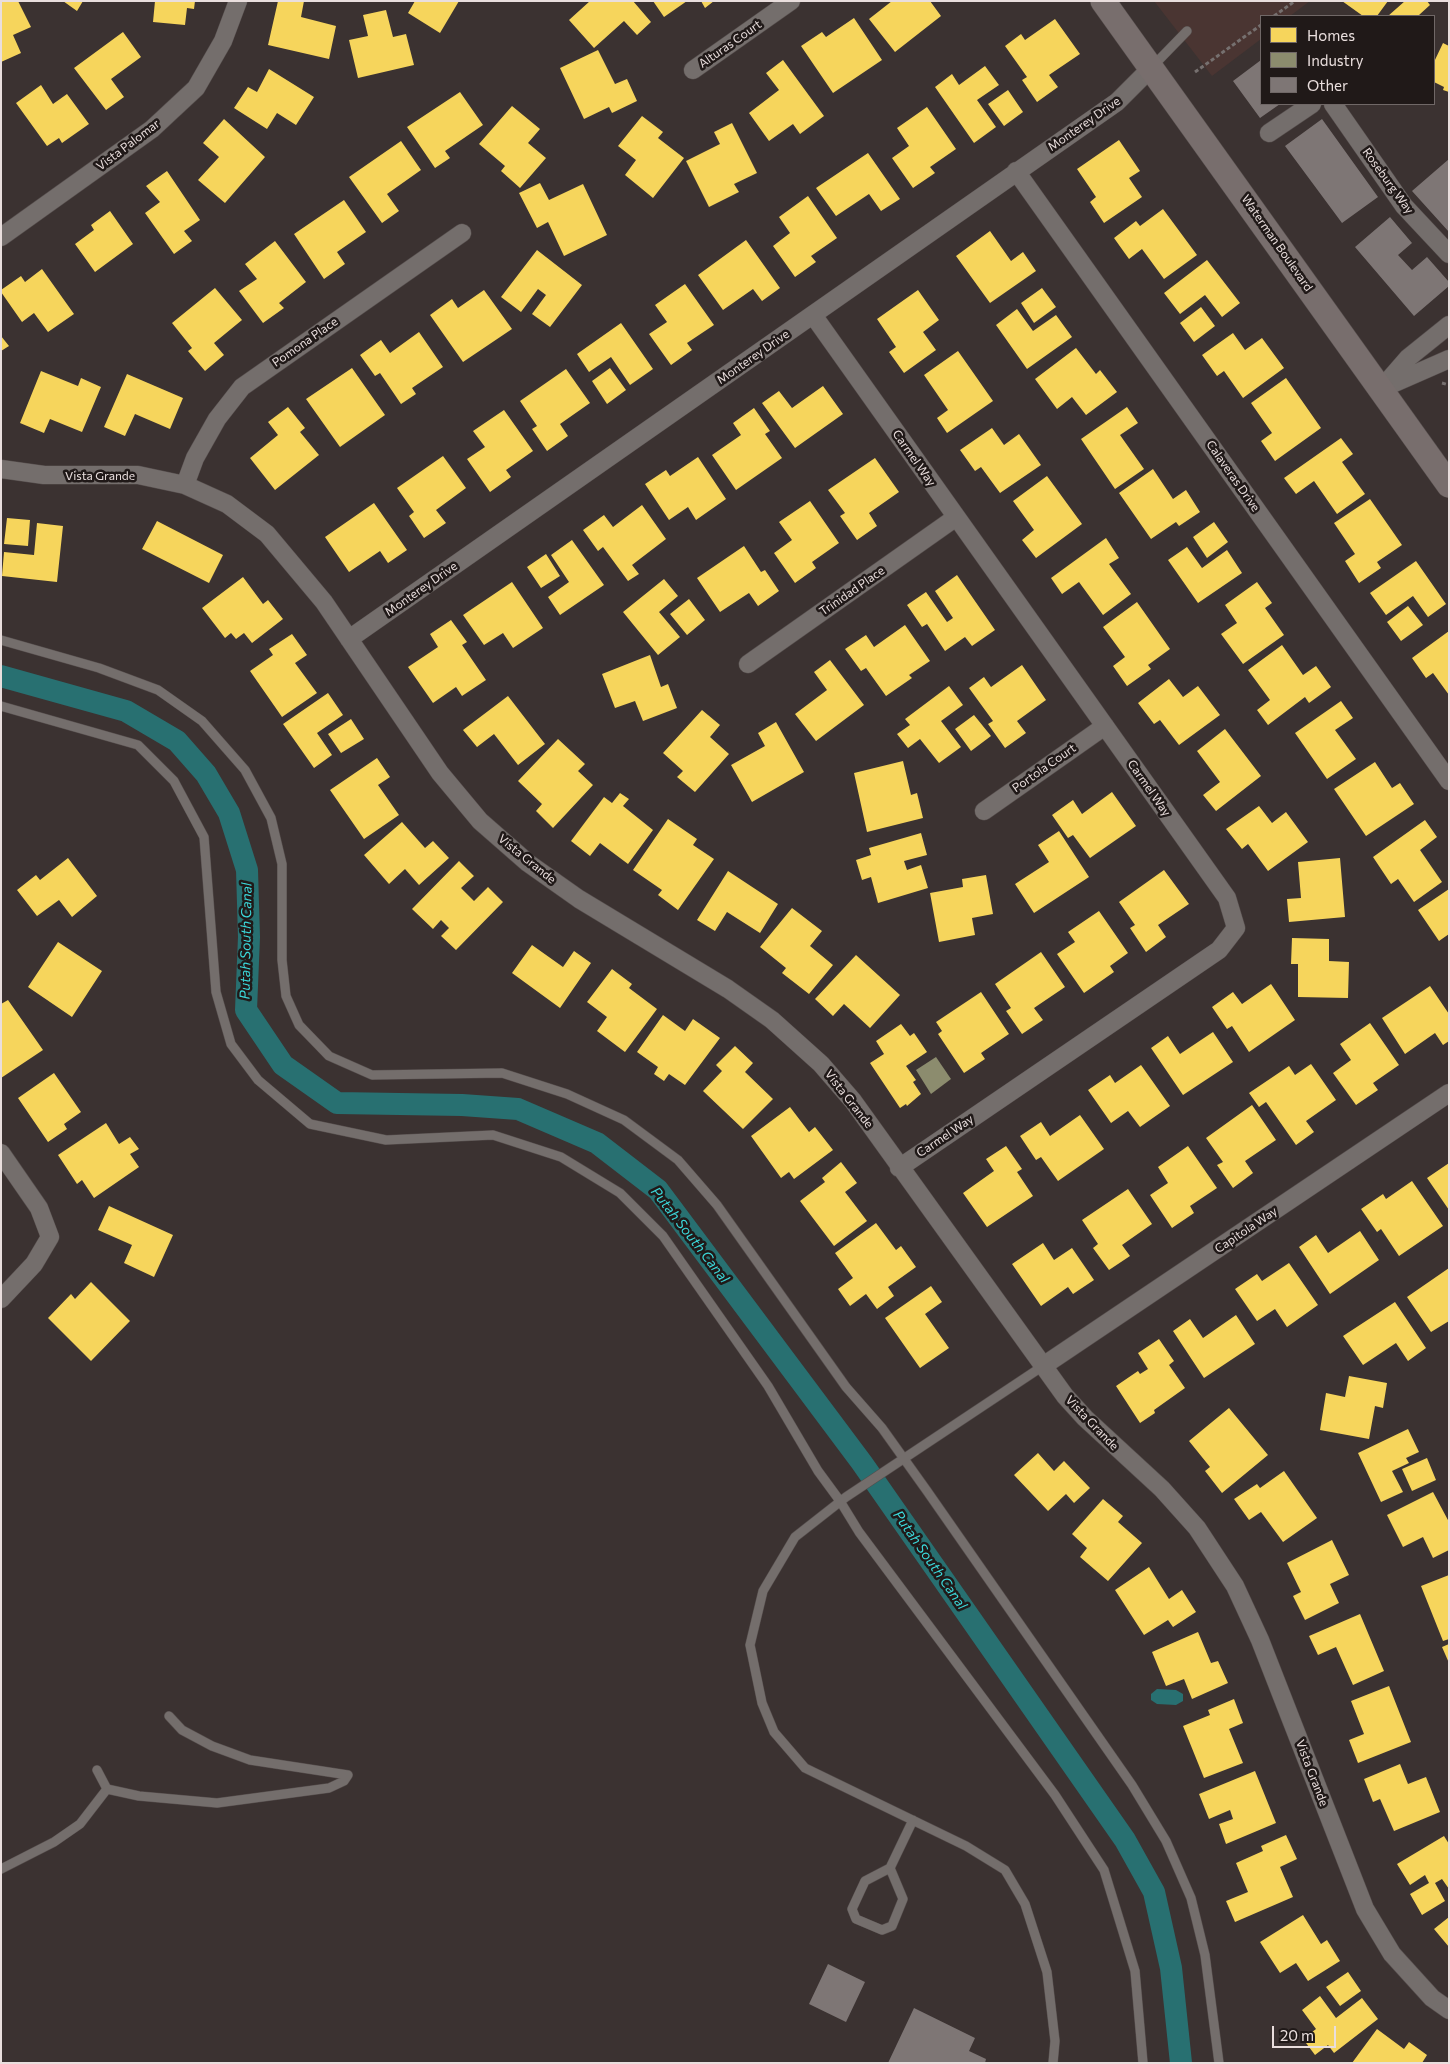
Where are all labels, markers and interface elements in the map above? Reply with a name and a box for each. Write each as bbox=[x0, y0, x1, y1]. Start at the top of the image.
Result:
legend bbox=[1260, 15, 1435, 105]
street label: Alturas Court bbox=[696, 17, 764, 71]
text: Homes bbox=[1307, 26, 1355, 44]
text: Industry bbox=[1307, 51, 1364, 69]
text: Other bbox=[1307, 76, 1348, 94]
street label: Monterey Drive bbox=[1045, 94, 1123, 154]
street label: Vista Palomar bbox=[93, 116, 163, 174]
street label: Roseburg Way bbox=[1359, 145, 1417, 217]
street label: Waterman Boulevard bbox=[1238, 192, 1316, 294]
street label: Pomona Place bbox=[269, 314, 341, 370]
street label: Monterey Drive bbox=[714, 327, 792, 387]
street label: Carmel Way bbox=[889, 427, 939, 489]
street label: Calaveras Drive bbox=[1203, 438, 1263, 514]
street label: Vista Grande bbox=[65, 469, 135, 483]
street label: Monterey Drive bbox=[382, 559, 460, 619]
street label: Trinidad Place bbox=[817, 563, 887, 619]
street label: Portola Court bbox=[1009, 741, 1079, 795]
street label: Carmel Way bbox=[1124, 757, 1174, 819]
street label: Vista Grande bbox=[495, 831, 559, 887]
water label: Putah South Canal bbox=[237, 882, 255, 1000]
street label: Vista Grande bbox=[822, 1067, 876, 1131]
street label: Carmel Way bbox=[914, 1112, 976, 1160]
water label: Putah South Canal bbox=[647, 1184, 733, 1286]
street label: Capitola Way bbox=[1212, 1204, 1280, 1256]
street label: Vista Grande bbox=[1062, 1393, 1122, 1453]
water label: Putah South Canal bbox=[890, 1507, 970, 1613]
street label: Vista Grande bbox=[1293, 1738, 1331, 1808]
scale bar bbox=[1275, 2016, 1339, 2048]
text: 20 m bbox=[1280, 2026, 1314, 2044]

